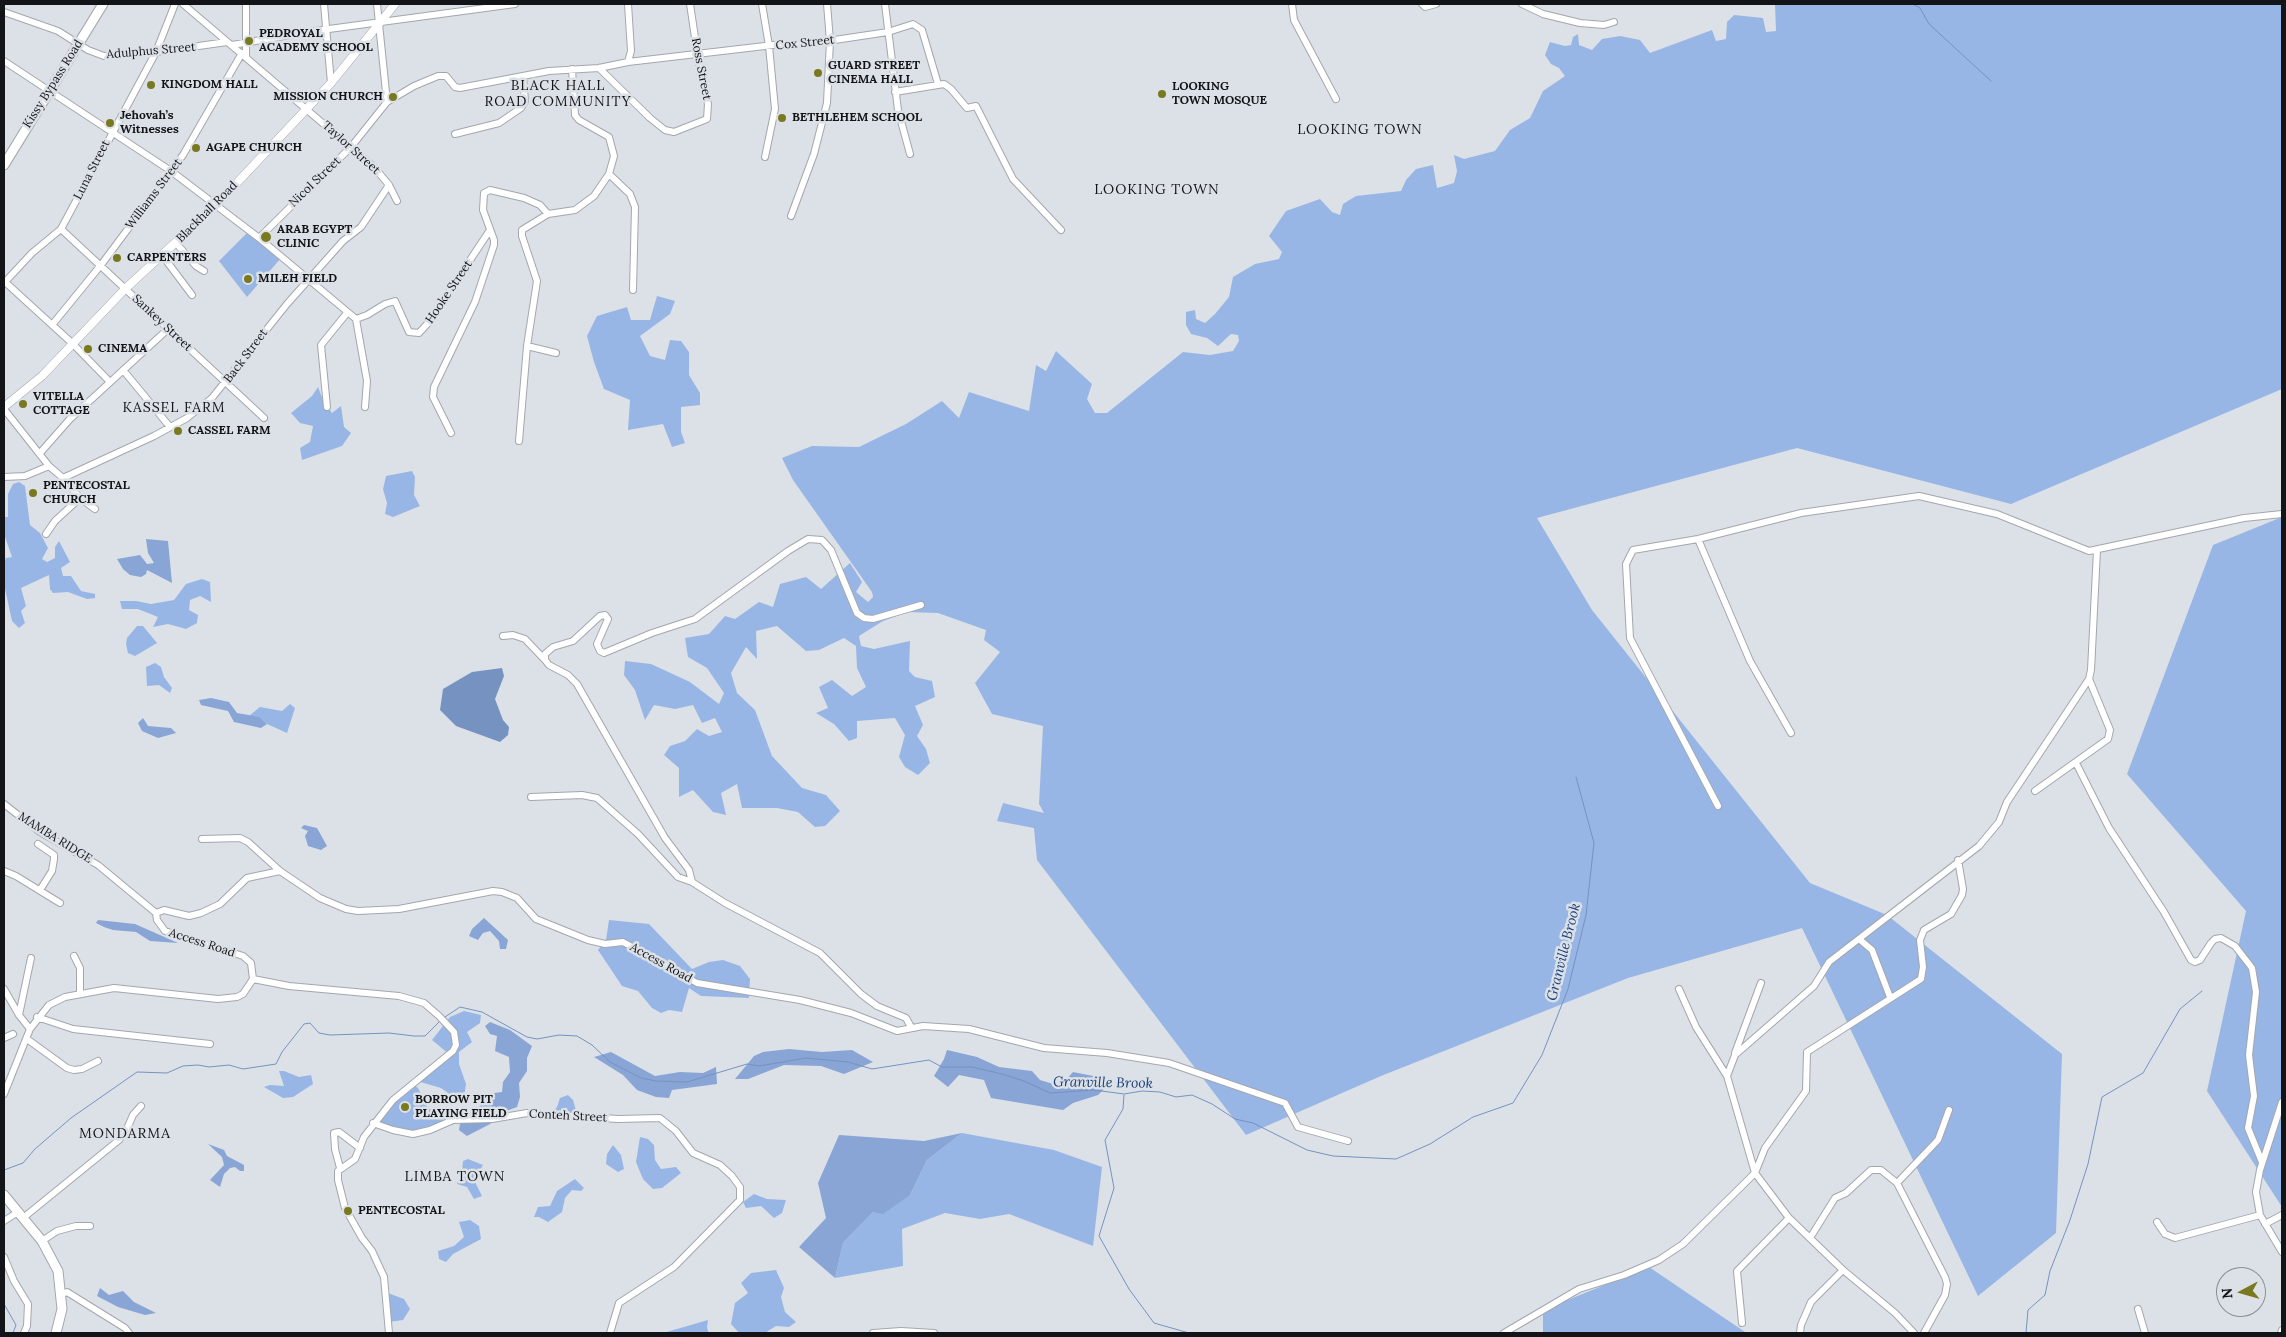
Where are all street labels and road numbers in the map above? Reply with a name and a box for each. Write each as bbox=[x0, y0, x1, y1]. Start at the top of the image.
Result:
street label: Cox Street bbox=[775, 33, 835, 53]
street label: Kissy Bypass Road bbox=[20, 37, 86, 131]
street label: Ross Street bbox=[688, 37, 714, 101]
street label: Adulphus Street bbox=[106, 40, 196, 62]
street label: Taylor Street bbox=[319, 118, 383, 178]
street label: Luna Street bbox=[71, 138, 113, 202]
street label: Nicol Street bbox=[286, 154, 344, 210]
street label: Williams Street bbox=[123, 156, 185, 232]
street label: Blackhall Road bbox=[173, 178, 241, 246]
street label: Hooke Street bbox=[423, 258, 475, 326]
street label: Sankey Street bbox=[129, 292, 195, 354]
street label: Back Street bbox=[221, 326, 271, 386]
street label: MAMBA RIDGE bbox=[15, 810, 95, 866]
street label: Access Road bbox=[167, 926, 237, 960]
street label: Access Road bbox=[627, 940, 695, 986]
street label: Conteh Street bbox=[529, 1107, 607, 1125]

